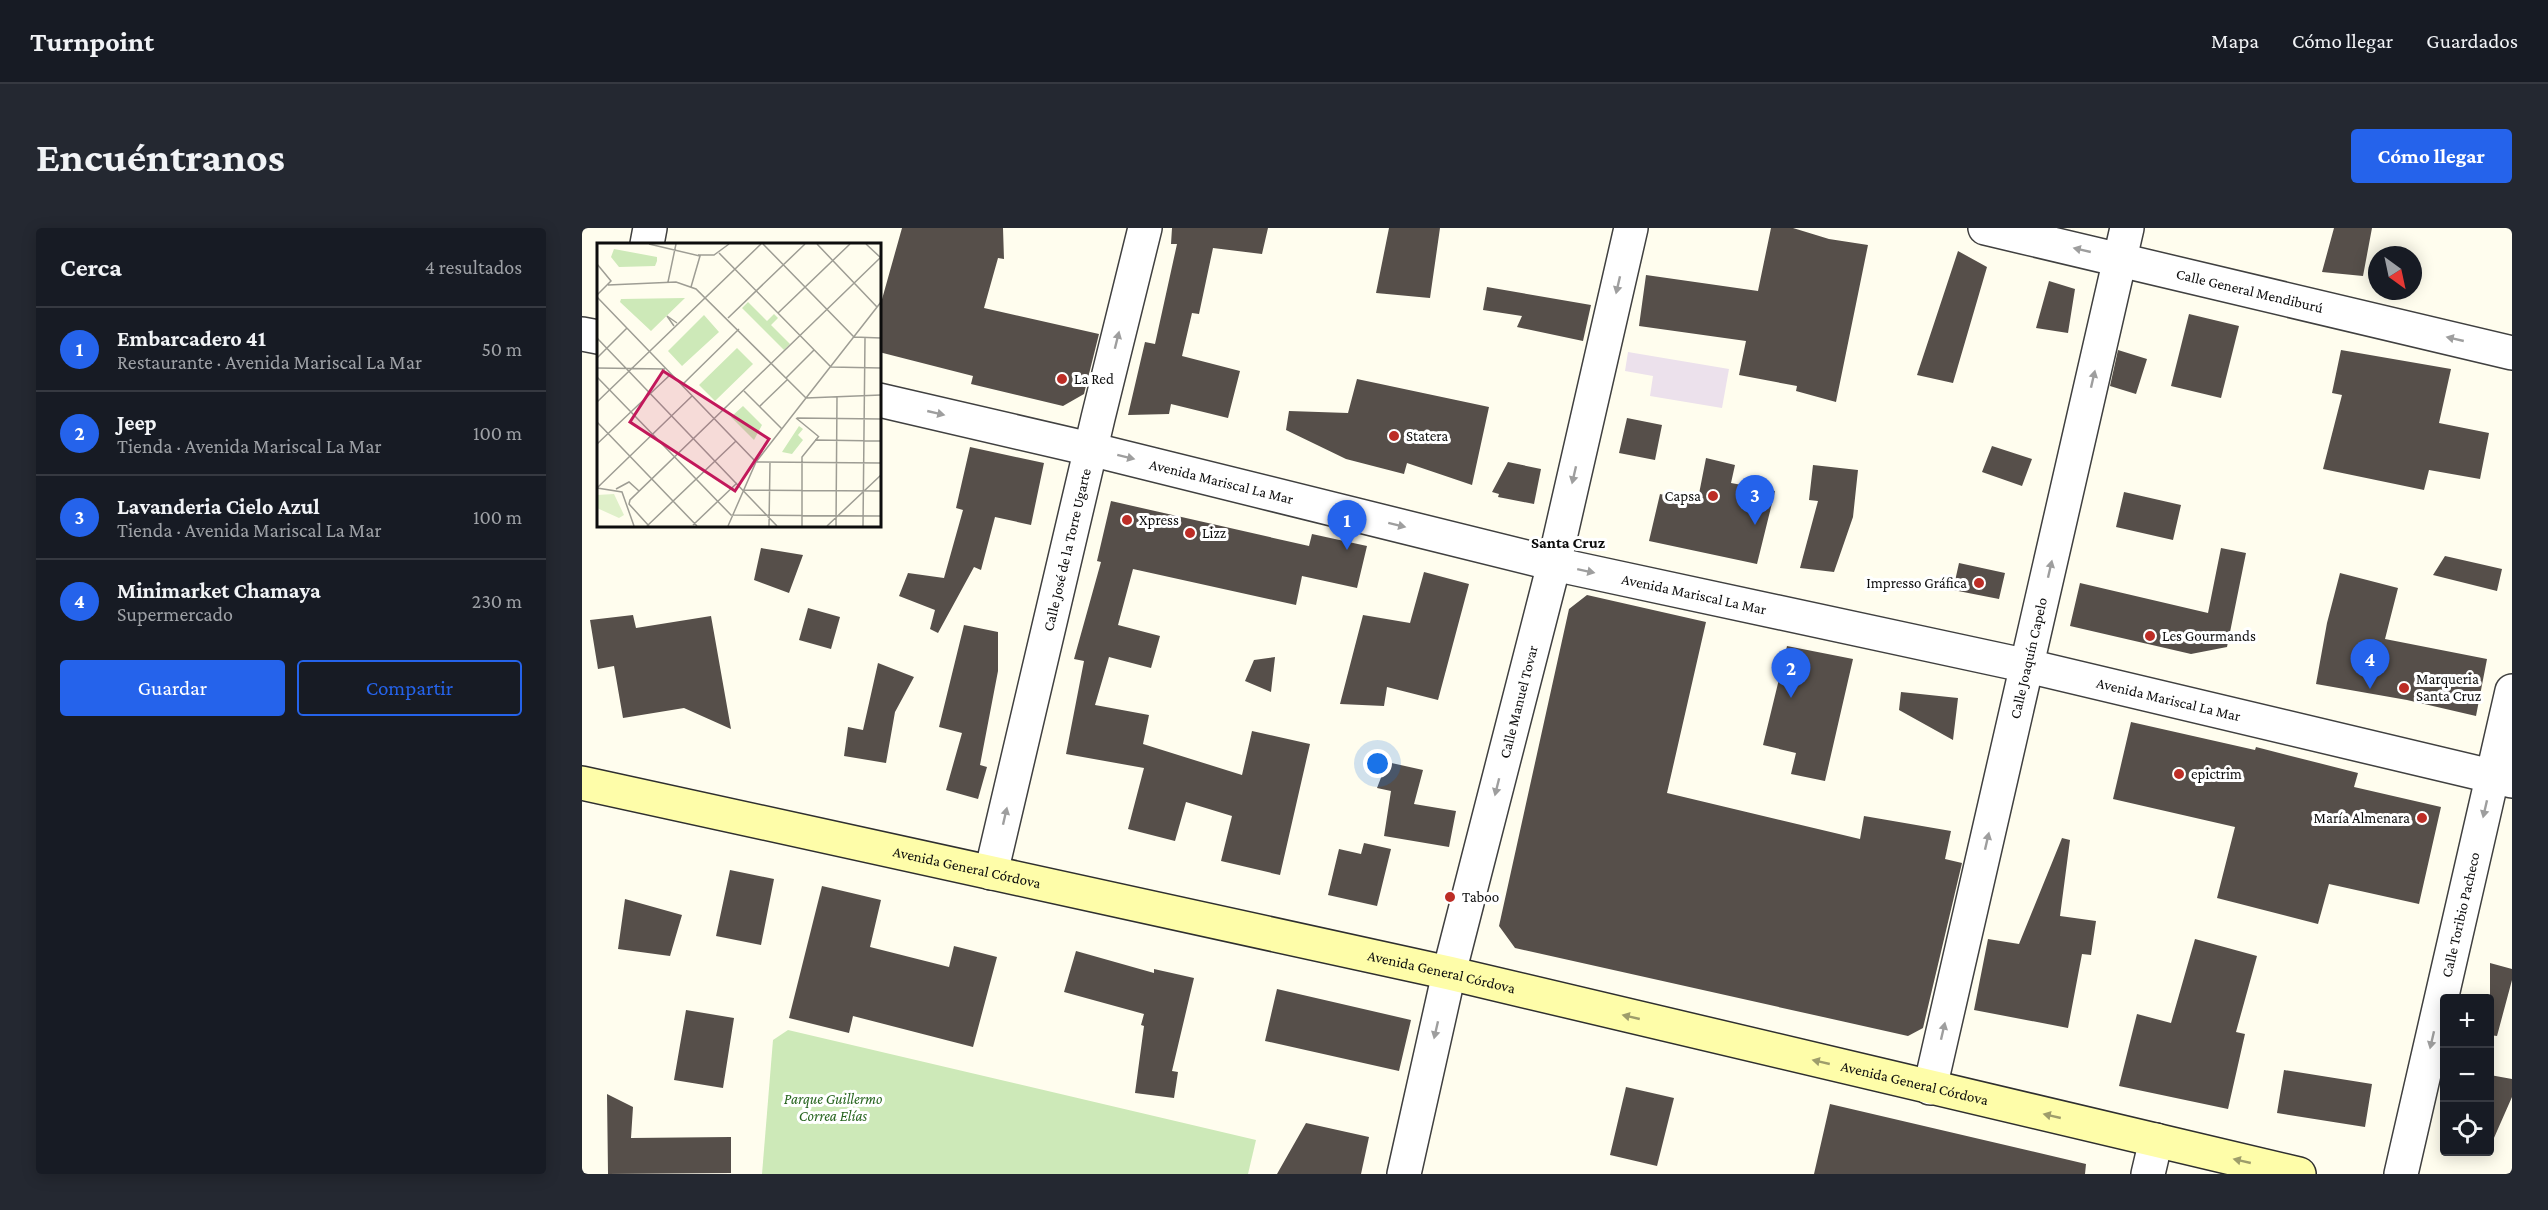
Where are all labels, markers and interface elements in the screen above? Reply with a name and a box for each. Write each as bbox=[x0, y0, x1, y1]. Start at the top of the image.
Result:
text: Turnpoint bbox=[30, 26, 154, 57]
text: Mapa bbox=[2211, 29, 2259, 53]
text: Cómo llegar bbox=[2292, 29, 2393, 53]
text: Guardados bbox=[2426, 29, 2518, 53]
button: Cómo llegar bbox=[2351, 129, 2512, 183]
text: Encuéntranos bbox=[36, 133, 285, 180]
inset map bbox=[597, 243, 880, 526]
one-way arrow bbox=[2072, 245, 2091, 255]
north arrow bbox=[2368, 246, 2422, 300]
text: Cerca bbox=[60, 253, 122, 282]
text: 4 resultados bbox=[425, 256, 522, 278]
street label: Calle General Mendiburú bbox=[2175, 266, 2325, 316]
one-way arrow bbox=[1613, 276, 1623, 294]
text: Embarcadero 41 bbox=[117, 326, 266, 351]
one-way arrow bbox=[1113, 331, 1123, 349]
one-way arrow bbox=[2446, 334, 2464, 344]
text: 1 bbox=[76, 338, 83, 360]
text: 50 m bbox=[481, 338, 522, 360]
text: Restaurante · Avenida Mariscal La Mar bbox=[117, 351, 422, 373]
one-way arrow bbox=[2089, 370, 2099, 388]
place label: La Red bbox=[1074, 371, 1114, 387]
marker: La Red bbox=[1055, 372, 1069, 386]
one-way arrow bbox=[927, 409, 945, 419]
text: Jeep bbox=[117, 410, 157, 435]
text: 2 bbox=[74, 422, 85, 444]
text: 100 m bbox=[473, 422, 522, 444]
place label: Statera bbox=[1406, 428, 1448, 444]
marker: Statera bbox=[1387, 429, 1401, 443]
text: Tienda · Avenida Mariscal La Mar bbox=[117, 435, 382, 457]
one-way arrow bbox=[1117, 453, 1135, 463]
street label: Avenida Mariscal La Mar bbox=[1148, 456, 1296, 507]
one-way arrow bbox=[1569, 466, 1579, 484]
street label: Calle José de la Torre Ugarte bbox=[1040, 467, 1094, 633]
pin: 3 bbox=[1736, 476, 1774, 525]
place label: Capsa bbox=[1665, 488, 1701, 505]
marker: Capsa bbox=[1706, 489, 1720, 503]
text: Lavanderia Cielo Azul bbox=[117, 494, 320, 519]
pin: 1 bbox=[1328, 500, 1366, 550]
text: 3 bbox=[75, 506, 84, 528]
text: 100 m bbox=[473, 506, 522, 528]
place label: Xpress bbox=[1139, 512, 1179, 529]
marker: Xpress bbox=[1120, 513, 1134, 527]
text: Tienda · Avenida Mariscal La Mar bbox=[117, 519, 382, 541]
one-way arrow bbox=[1387, 521, 1406, 531]
place label: Lizz bbox=[1202, 525, 1226, 541]
marker: Lizz bbox=[1183, 526, 1197, 540]
district label: Santa Cruz bbox=[1531, 534, 1606, 551]
one-way arrow bbox=[2046, 559, 2055, 578]
one-way arrow bbox=[1577, 567, 1595, 577]
street label: Avenida Mariscal La Mar bbox=[1620, 571, 1769, 618]
place label: Impresso Gráfica bbox=[1866, 575, 1967, 592]
marker: Impresso Gráfica bbox=[1972, 576, 1986, 590]
text: Minimarket Chamaya bbox=[117, 578, 321, 603]
text: 4 bbox=[74, 590, 85, 612]
text: 230 m bbox=[472, 590, 522, 612]
street label: Calle Joaquín Capelo bbox=[2007, 596, 2050, 720]
text: Supermercado bbox=[117, 603, 233, 625]
place label: Les Gourmands bbox=[2162, 628, 2256, 644]
marker: Les Gourmands bbox=[2143, 629, 2157, 643]
pin: 4 bbox=[2350, 640, 2390, 689]
street label: Calle Manuel Tovar bbox=[1496, 643, 1541, 760]
pin: 2 bbox=[1772, 648, 1810, 698]
button: Guardar bbox=[60, 660, 285, 716]
button: Compartir bbox=[297, 660, 522, 716]
place label: Marqueria Santa Cruz bbox=[2416, 671, 2481, 704]
street label: Avenida Mariscal La Mar bbox=[2095, 675, 2243, 724]
marker: Marqueria Santa Cruz bbox=[2397, 681, 2411, 695]
your location bbox=[1363, 749, 1392, 778]
place label: epictrim bbox=[2191, 766, 2242, 783]
marker: epictrim bbox=[2172, 767, 2186, 781]
one-way arrow bbox=[1492, 778, 1501, 796]
one-way arrow bbox=[2480, 800, 2489, 819]
one-way arrow bbox=[1000, 807, 1010, 825]
place label: María Almenara bbox=[2313, 810, 2410, 826]
marker: María Almenara bbox=[2415, 811, 2429, 825]
one-way arrow bbox=[1983, 831, 1992, 850]
street label: Avenida General Córdova bbox=[891, 843, 1042, 891]
street label: Calle Toribio Pacheco bbox=[2438, 851, 2483, 979]
place label: Taboo bbox=[1462, 889, 1499, 905]
marker: Taboo bbox=[1443, 890, 1457, 904]
street label: Avenida General Córdova bbox=[1366, 947, 1517, 996]
map controls bbox=[2440, 994, 2494, 1156]
button: + bbox=[2440, 994, 2494, 1048]
one-way arrow bbox=[1622, 1011, 1641, 1021]
one-way arrow bbox=[1431, 1021, 1441, 1040]
one-way arrow bbox=[1939, 1021, 1948, 1040]
one-way arrow bbox=[2426, 1031, 2436, 1049]
button: − bbox=[2440, 1048, 2494, 1102]
one-way arrow bbox=[1812, 1056, 1830, 1066]
street label: Avenida General Córdova bbox=[1839, 1058, 1990, 1108]
park label: Parque Guillermo Correa Elías bbox=[784, 1091, 882, 1124]
button: locate bbox=[2440, 1102, 2494, 1156]
one-way arrow bbox=[2042, 1111, 2061, 1120]
one-way arrow bbox=[2232, 1155, 2251, 1165]

